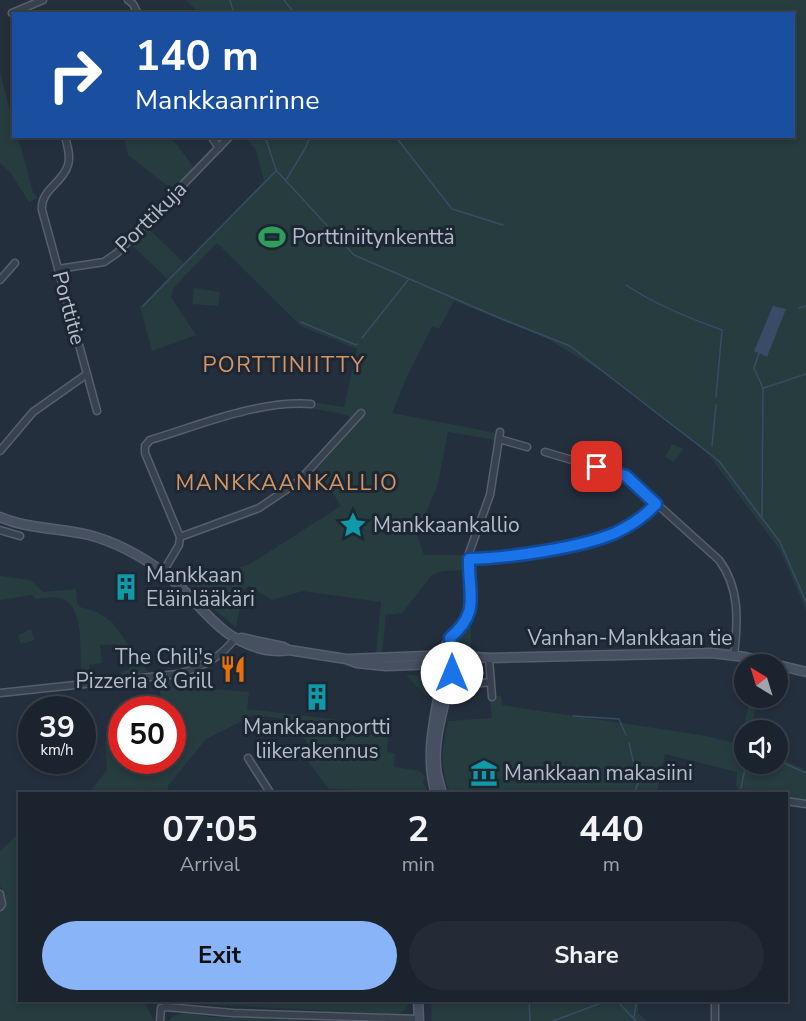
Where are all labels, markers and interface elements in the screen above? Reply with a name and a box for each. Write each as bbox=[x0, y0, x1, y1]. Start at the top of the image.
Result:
text: 140 m bbox=[135, 28, 259, 85]
icon: right bbox=[36, 36, 114, 114]
text: Mankkaanrinne bbox=[135, 82, 320, 119]
street label: Porttikuja bbox=[109, 175, 193, 259]
sports icon: Porttiniitynkenttä bbox=[257, 222, 287, 252]
place label: Porttiniitynkenttä bbox=[292, 223, 455, 251]
street label: Porttitie bbox=[46, 268, 92, 348]
district label: PORTTINIITTY bbox=[203, 350, 365, 380]
pin bbox=[571, 441, 622, 492]
icon: arrive bbox=[580, 450, 613, 483]
district label: MANKKAANKALLIO bbox=[176, 468, 398, 498]
place icon: Mankkaankallio bbox=[338, 510, 368, 540]
place label: Mankkaankallio bbox=[373, 511, 520, 539]
place label: Mankkaan Eläinlääkäri bbox=[146, 561, 255, 613]
building icon: Mankkaan Eläinlääkäri bbox=[111, 572, 141, 602]
street label: Vanhan-Mankkaan tie bbox=[526, 624, 733, 652]
position arrow bbox=[420, 641, 484, 705]
place label: The Chili's Pizzeria & Grill bbox=[75, 643, 214, 695]
restaurant icon: The Chili's Pizzeria & Grill bbox=[218, 654, 248, 684]
north arrow bbox=[734, 654, 788, 708]
map controls bbox=[734, 654, 788, 774]
building icon: Mankkaanportti liikerakennus bbox=[302, 682, 332, 712]
speed limit sign: 50 bbox=[108, 696, 186, 774]
text: 39 bbox=[39, 707, 75, 748]
place label: Mankkaanportti liikerakennus bbox=[243, 713, 391, 765]
button: sound bbox=[734, 720, 788, 774]
text: km/h bbox=[40, 740, 74, 760]
museum icon: Mankkaan makasiini bbox=[469, 758, 499, 788]
place label: Mankkaan makasiini bbox=[504, 759, 693, 787]
text: 07:05 bbox=[162, 805, 258, 854]
text: 2 bbox=[407, 805, 429, 854]
text: 440 bbox=[579, 805, 644, 854]
text: Arrival bbox=[180, 851, 240, 878]
text: min bbox=[402, 851, 435, 878]
text: m bbox=[603, 851, 620, 878]
button: Exit bbox=[42, 921, 397, 990]
button: Share bbox=[409, 921, 764, 990]

